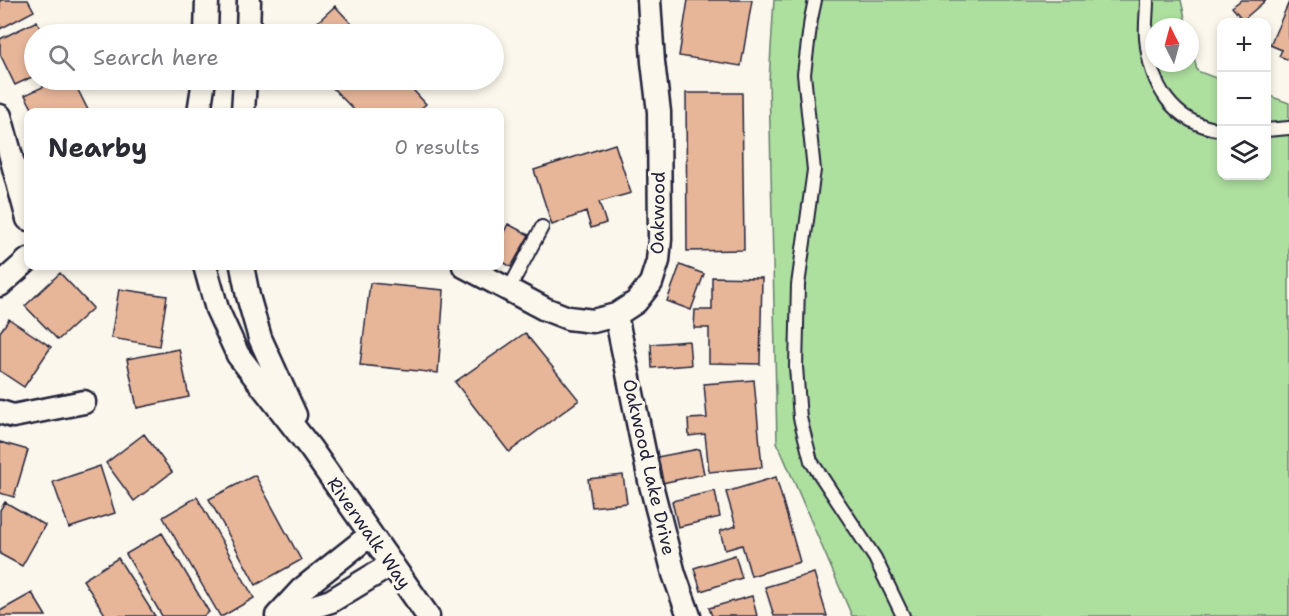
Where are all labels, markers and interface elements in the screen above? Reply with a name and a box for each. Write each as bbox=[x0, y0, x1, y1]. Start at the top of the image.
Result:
north arrow bbox=[1145, 18, 1199, 72]
map controls bbox=[1217, 18, 1271, 180]
button: + bbox=[1217, 18, 1271, 72]
search box bbox=[24, 24, 504, 90]
icon: search bbox=[45, 41, 78, 74]
text: Search here bbox=[93, 43, 219, 72]
button: − bbox=[1217, 72, 1271, 126]
button: layers bbox=[1217, 126, 1271, 180]
text: Nearby bbox=[48, 130, 147, 165]
text: 0 results bbox=[394, 134, 480, 160]
street label: Oakwood bbox=[645, 171, 671, 255]
street label: Oakwood Lake Drive bbox=[617, 377, 681, 557]
street label: Riverwalk Way bbox=[322, 472, 416, 594]

